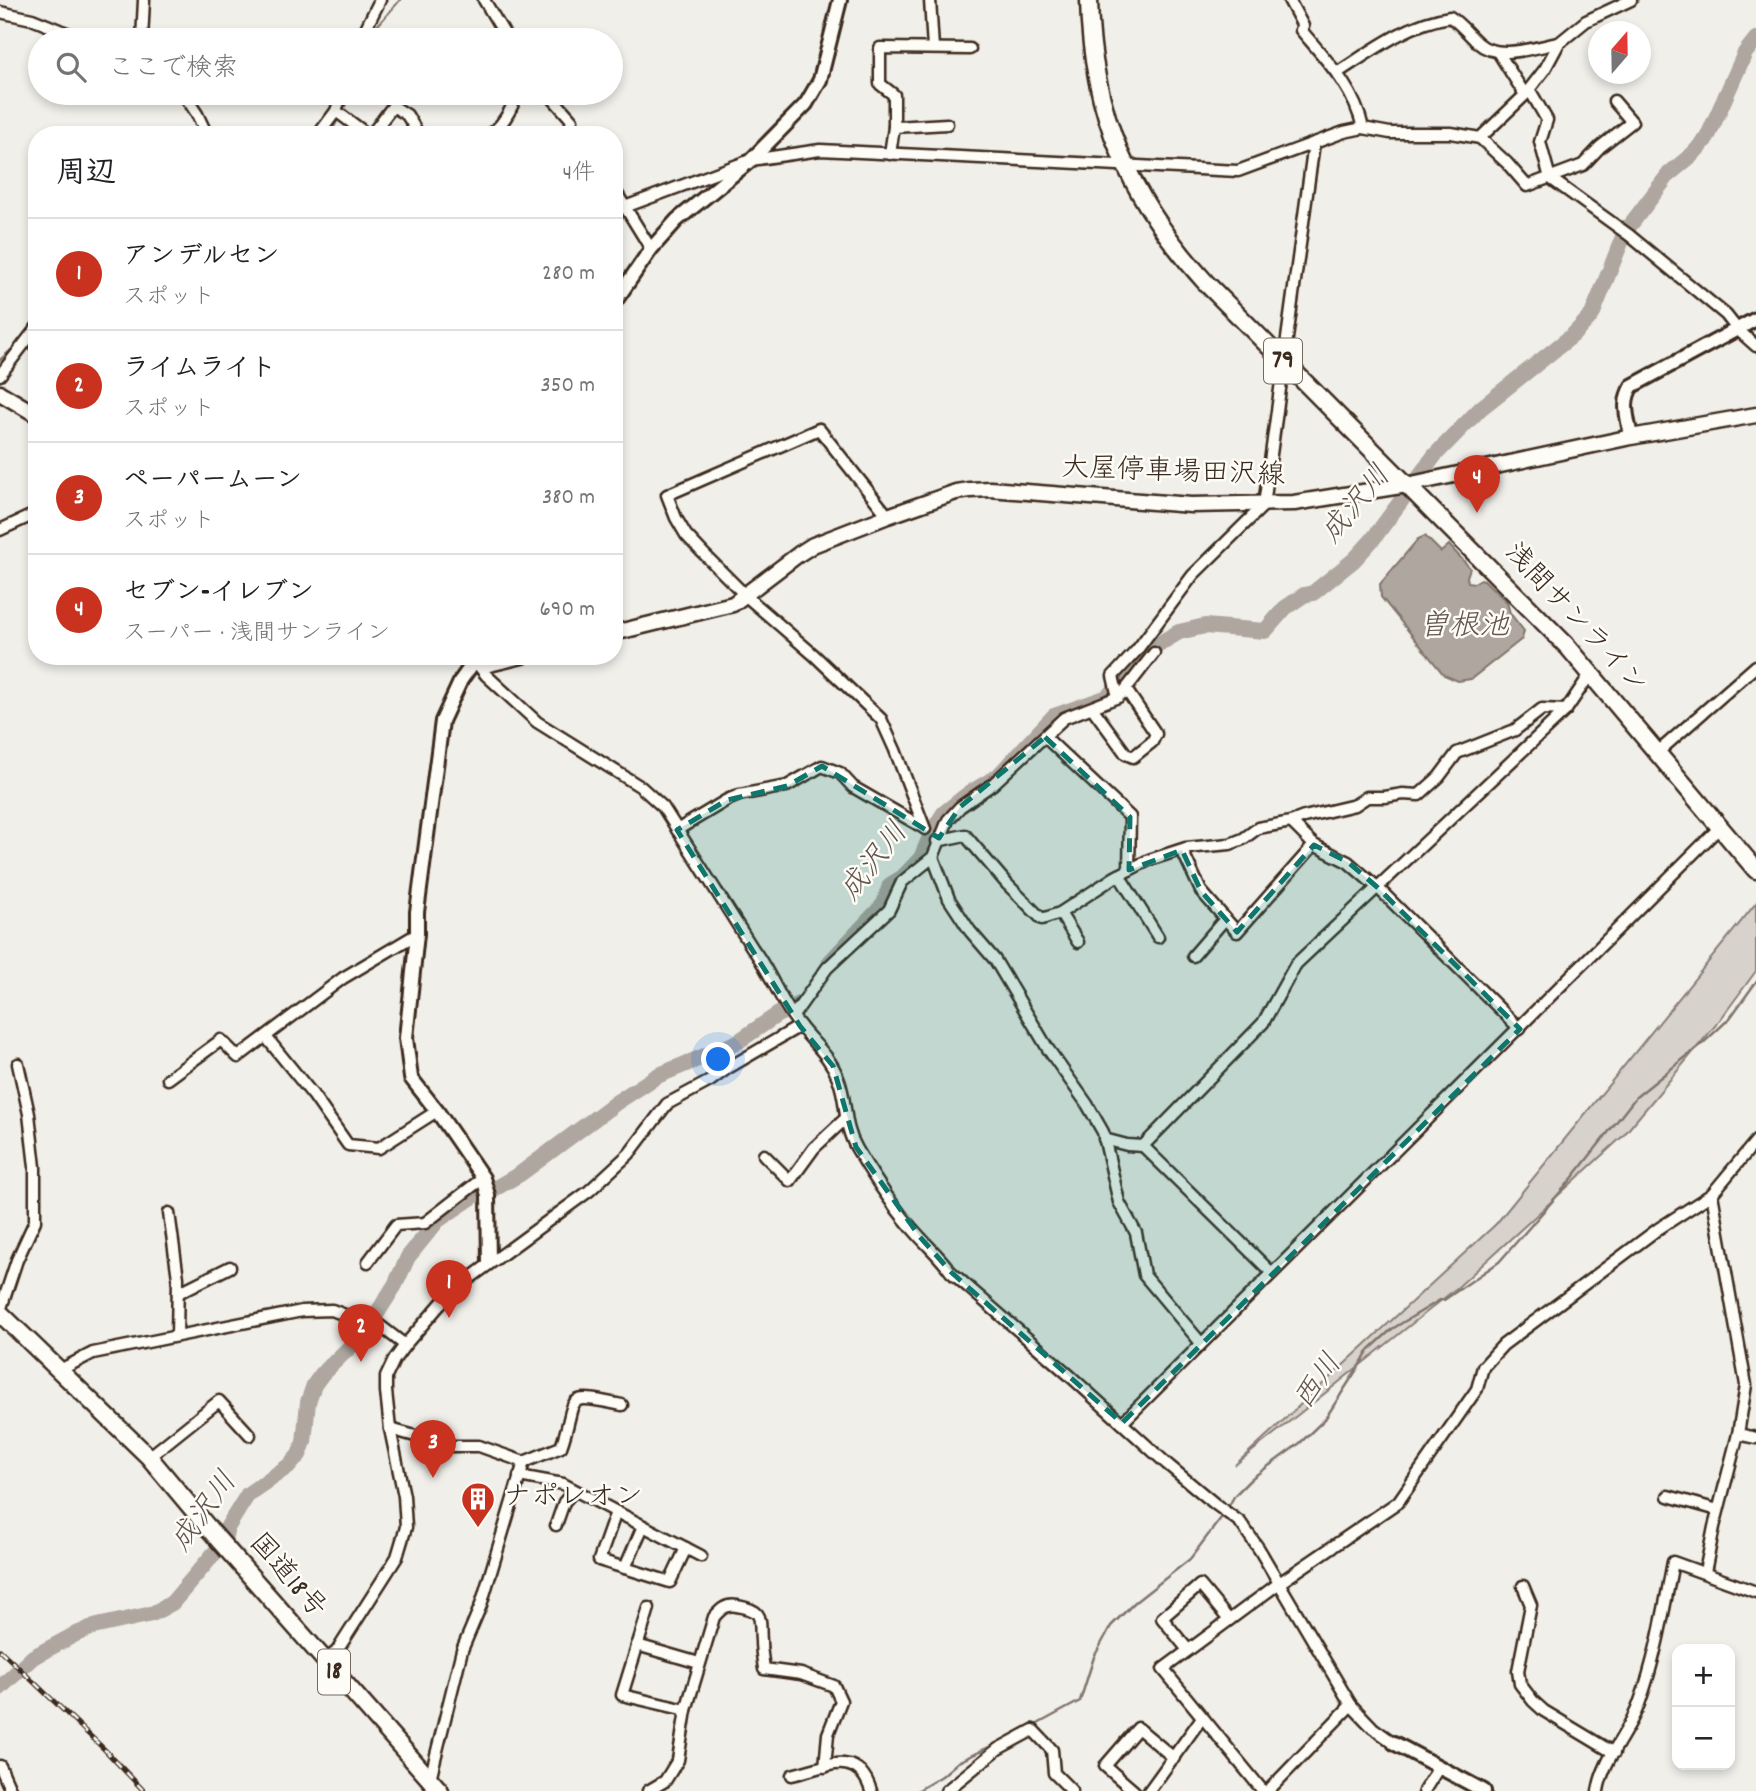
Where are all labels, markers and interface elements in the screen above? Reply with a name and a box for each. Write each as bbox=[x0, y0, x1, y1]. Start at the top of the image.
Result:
north arrow bbox=[1588, 21, 1651, 84]
search box bbox=[28, 28, 623, 105]
icon: search bbox=[52, 48, 90, 86]
text: ここで検索 bbox=[108, 51, 238, 88]
text: 周辺 bbox=[56, 154, 116, 197]
text: 4件 bbox=[562, 158, 595, 191]
text: アンデルセン bbox=[123, 239, 280, 276]
text: 1 bbox=[76, 258, 82, 291]
text: 280 m bbox=[542, 258, 595, 291]
text: スポット bbox=[123, 282, 215, 315]
road number: 79 bbox=[1264, 338, 1302, 384]
text: ライムライト bbox=[123, 351, 276, 388]
text: 2 bbox=[74, 370, 84, 403]
text: 350 m bbox=[541, 370, 595, 403]
text: スポット bbox=[123, 394, 215, 427]
street label: 大屋停車場田沢線 bbox=[1060, 450, 1286, 498]
pin: 4 bbox=[1454, 455, 1500, 513]
water label: 成沢川 bbox=[1313, 458, 1403, 554]
text: ペーパームーン bbox=[123, 463, 302, 500]
text: 3 bbox=[74, 482, 84, 515]
text: 380 m bbox=[542, 482, 595, 515]
text: スポット bbox=[123, 506, 215, 539]
street label: 浅間サンライン bbox=[1493, 535, 1655, 705]
text: セブン-イレブン bbox=[123, 575, 314, 612]
text: 4 bbox=[74, 594, 84, 627]
text: 690 m bbox=[540, 594, 595, 627]
water label: 曽根池 bbox=[1419, 607, 1510, 650]
text: スーパー · 浅間サンライン bbox=[123, 618, 390, 651]
water label: 成沢川 bbox=[831, 814, 921, 912]
your location bbox=[701, 1042, 735, 1076]
pin: 1 bbox=[426, 1260, 472, 1318]
pin: 2 bbox=[338, 1304, 384, 1362]
water label: 西川 bbox=[1285, 1346, 1355, 1420]
pin: 3 bbox=[410, 1420, 456, 1478]
water label: 成沢川 bbox=[162, 1464, 250, 1562]
place label: ナポレオン bbox=[503, 1479, 643, 1519]
building icon: ナポレオン bbox=[459, 1480, 497, 1529]
street label: 国道18号 bbox=[238, 1526, 334, 1628]
map controls bbox=[1672, 1644, 1735, 1770]
button: + bbox=[1672, 1644, 1735, 1707]
road number: 18 bbox=[318, 1650, 350, 1694]
button: − bbox=[1672, 1707, 1735, 1770]

